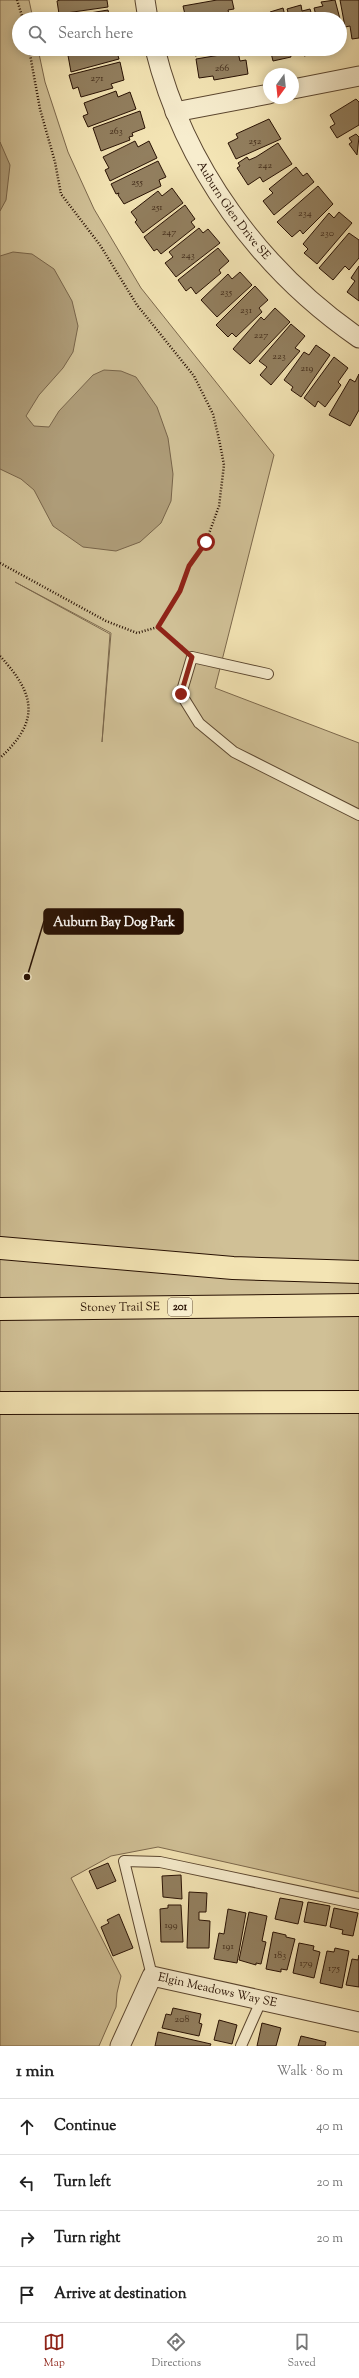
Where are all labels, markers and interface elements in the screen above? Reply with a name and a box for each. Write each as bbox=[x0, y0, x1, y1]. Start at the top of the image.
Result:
search box bbox=[12, 12, 347, 56]
icon: search bbox=[26, 23, 48, 45]
text: Search here bbox=[58, 24, 133, 45]
house number: 266 bbox=[215, 61, 229, 76]
north arrow bbox=[263, 68, 299, 104]
house number: 271 bbox=[90, 71, 104, 86]
house number: 263 bbox=[109, 124, 123, 139]
house number: 252 bbox=[249, 134, 262, 149]
street label: Auburn Glen Drive SE bbox=[192, 158, 275, 265]
house number: 242 bbox=[258, 158, 273, 173]
house number: 255 bbox=[131, 175, 143, 190]
house number: 251 bbox=[151, 200, 163, 215]
house number: 234 bbox=[298, 206, 312, 221]
house number: 247 bbox=[162, 225, 176, 240]
house number: 230 bbox=[320, 226, 334, 241]
house number: 243 bbox=[181, 248, 195, 263]
house number: 235 bbox=[220, 285, 233, 300]
house number: 231 bbox=[240, 303, 253, 318]
house number: 227 bbox=[254, 328, 268, 343]
house number: 223 bbox=[272, 349, 286, 364]
house number: 219 bbox=[301, 361, 314, 376]
route start bbox=[197, 533, 215, 551]
route end bbox=[172, 685, 190, 703]
callout: Auburn Bay Dog Park bbox=[44, 909, 183, 934]
text: Auburn Bay Dog Park bbox=[53, 914, 176, 932]
street label: Stoney Trail SE bbox=[80, 1298, 161, 1317]
road number: 201 bbox=[168, 1298, 192, 1316]
house number: 199 bbox=[164, 1918, 178, 1933]
house number: 191 bbox=[222, 1939, 234, 1954]
house number: 183 bbox=[274, 1948, 286, 1963]
house number: 179 bbox=[299, 1956, 313, 1971]
house number: 175 bbox=[328, 1961, 340, 1976]
street label: Elgin Meadows Way SE bbox=[156, 1969, 279, 2013]
house number: 208 bbox=[175, 2012, 189, 2027]
text: 1 min bbox=[16, 2060, 54, 2084]
text: Walk · 80 m bbox=[277, 2063, 343, 2081]
icon: ahead bbox=[16, 2116, 38, 2138]
text: Continue bbox=[54, 2116, 116, 2137]
text: 40 m bbox=[316, 2118, 343, 2136]
icon: left bbox=[16, 2172, 38, 2194]
text: Turn left bbox=[54, 2172, 111, 2193]
text: 20 m bbox=[317, 2174, 343, 2192]
icon: right bbox=[16, 2228, 38, 2250]
text: Turn right bbox=[54, 2228, 120, 2249]
text: 20 m bbox=[317, 2230, 343, 2248]
icon: arrive bbox=[16, 2284, 38, 2306]
text: Arrive at destination bbox=[54, 2284, 187, 2305]
tab: Map bbox=[43, 2331, 65, 2371]
tab: Directions bbox=[152, 2331, 201, 2371]
tab: Saved bbox=[288, 2331, 316, 2371]

